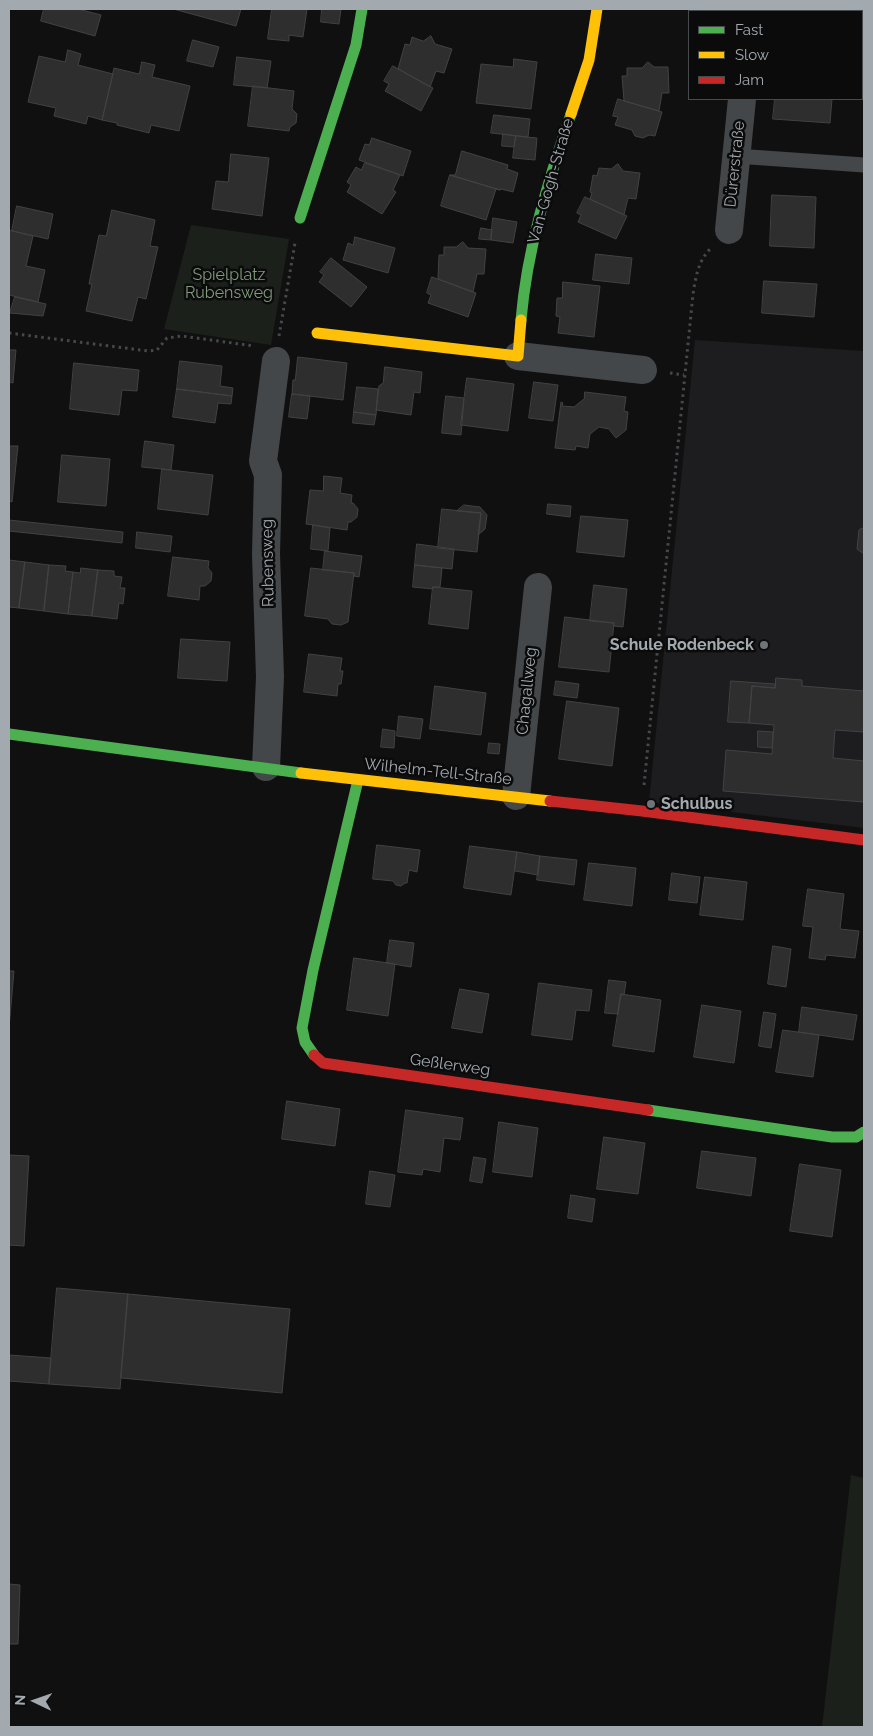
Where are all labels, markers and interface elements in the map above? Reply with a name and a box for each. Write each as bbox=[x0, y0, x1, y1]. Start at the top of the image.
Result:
legend bbox=[688, 10, 863, 100]
text: Fast bbox=[735, 21, 763, 39]
text: Slow bbox=[735, 46, 769, 64]
text: Jam bbox=[735, 71, 764, 89]
street label: Van-Gogh-Straße bbox=[524, 116, 578, 246]
street label: Dürerstraße bbox=[721, 120, 749, 208]
park label: Spielplatz Rubensweg bbox=[185, 265, 273, 303]
street label: Rubensweg bbox=[258, 519, 278, 607]
place label: Schule Rodenbeck bbox=[610, 635, 754, 655]
marker: Schule Rodenbeck bbox=[758, 639, 770, 651]
street label: Chagallweg bbox=[513, 646, 541, 736]
street label: Wilhelm-Tell-Straße bbox=[363, 755, 513, 789]
place label: Schulbus bbox=[661, 794, 732, 814]
marker: Schulbus bbox=[645, 798, 657, 810]
street label: Geßlerweg bbox=[409, 1050, 491, 1080]
north arrow bbox=[10, 1676, 60, 1726]
text: N bbox=[12, 1694, 28, 1706]

